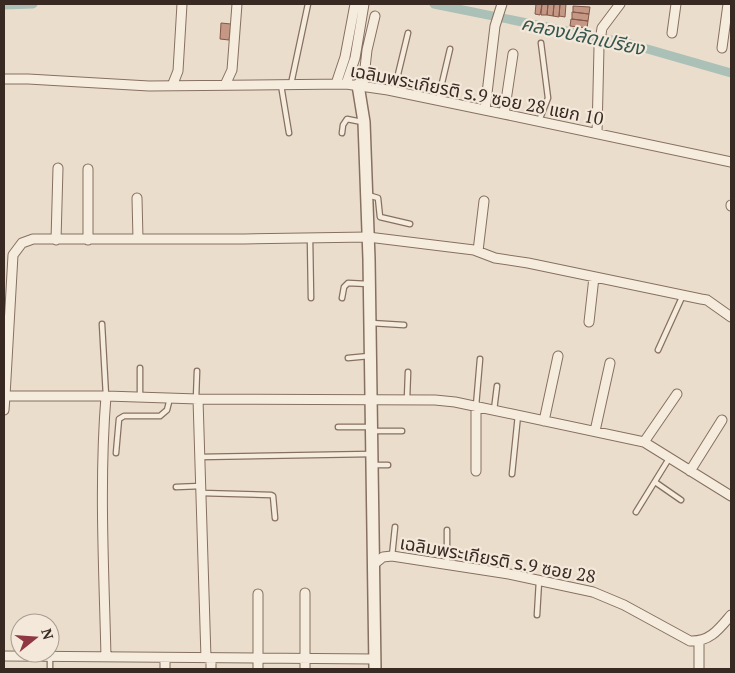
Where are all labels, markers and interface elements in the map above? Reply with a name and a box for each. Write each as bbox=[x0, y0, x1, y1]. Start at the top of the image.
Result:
water label: คลองปลัดเปรียง bbox=[519, 10, 648, 60]
street label: เฉลิมพระเกียรติ ร.9 ซอย 28 แยก 10 bbox=[348, 58, 606, 130]
street label: เฉลิมพระเกียรติ ร.9 ซอย 28 bbox=[398, 530, 598, 588]
north arrow bbox=[10, 613, 60, 663]
text: N bbox=[37, 626, 59, 642]

